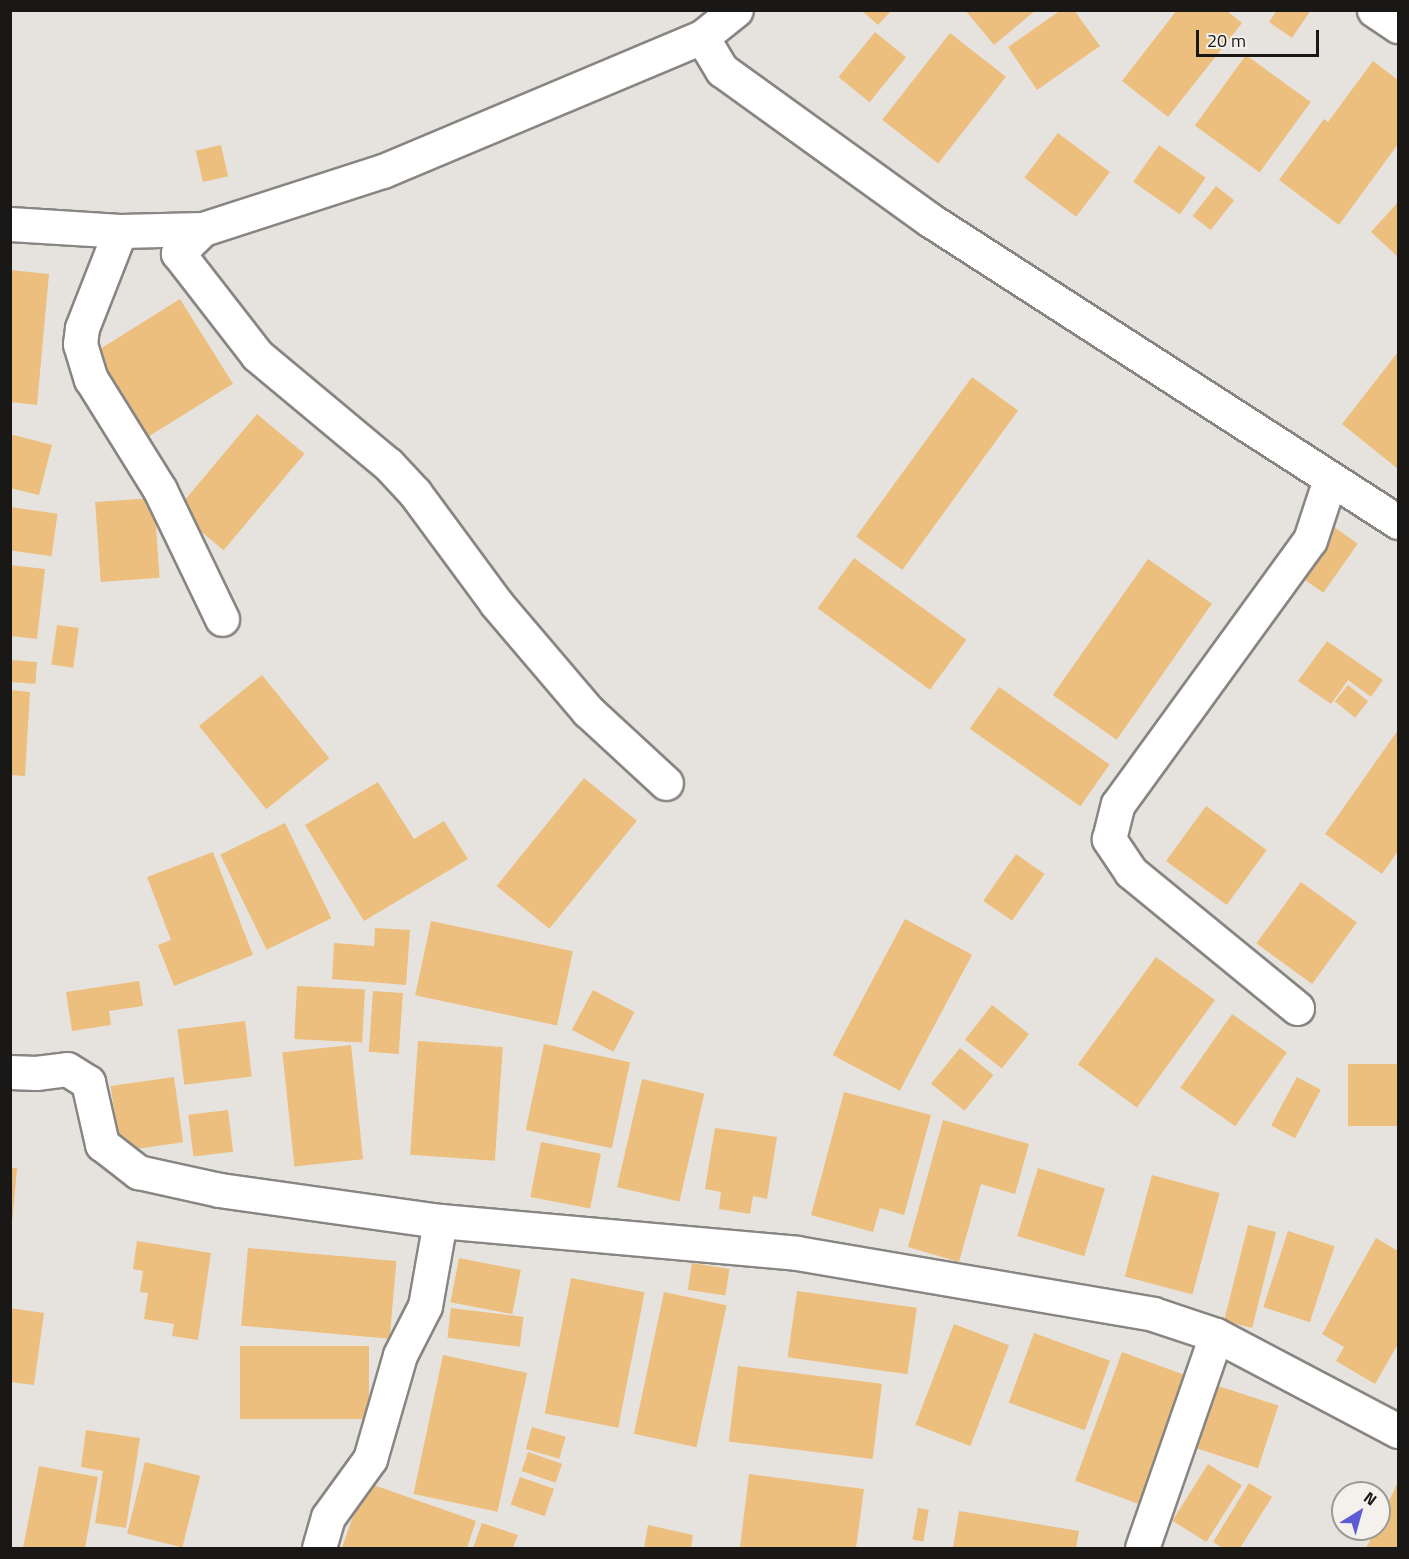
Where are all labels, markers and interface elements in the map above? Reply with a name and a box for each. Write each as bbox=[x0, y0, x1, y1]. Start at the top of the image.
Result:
scale bar bbox=[1199, 18, 1322, 56]
text: 20 m bbox=[1207, 27, 1246, 54]
north arrow bbox=[1331, 1481, 1391, 1541]
text: N bbox=[1359, 1485, 1382, 1511]

